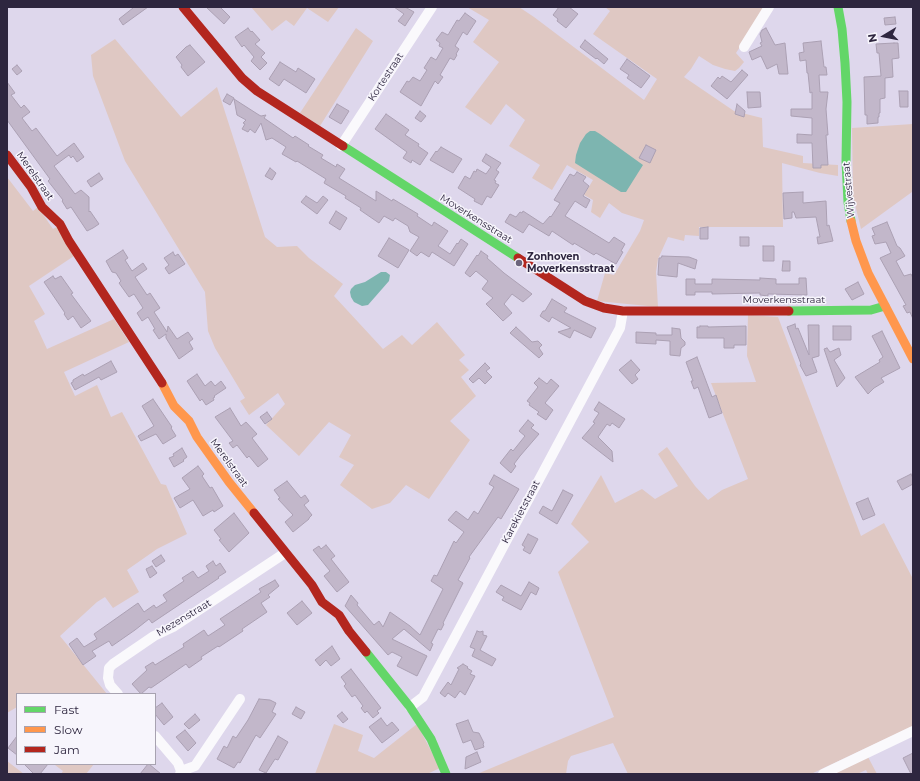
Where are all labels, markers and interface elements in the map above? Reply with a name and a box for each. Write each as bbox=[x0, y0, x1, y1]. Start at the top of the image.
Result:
north arrow bbox=[864, 16, 904, 56]
text: N bbox=[865, 32, 880, 44]
street label: Kortestraat bbox=[366, 50, 406, 104]
street label: Merelstraat bbox=[14, 149, 56, 203]
street label: Wijvestraat bbox=[841, 162, 857, 218]
street label: Moverkensstraat bbox=[438, 192, 514, 246]
place label: Zonhoven Moverkensstraat bbox=[527, 251, 614, 274]
marker: Zonhoven Moverkensstraat bbox=[514, 258, 524, 268]
street label: Moverkensstraat bbox=[743, 294, 825, 306]
street label: Merelstraat bbox=[208, 437, 250, 489]
street label: Karekietstraat bbox=[499, 478, 543, 546]
street label: Mezenstraat bbox=[154, 597, 214, 639]
legend bbox=[16, 693, 156, 765]
text: Fast bbox=[54, 702, 79, 717]
text: Slow bbox=[54, 722, 83, 737]
text: Jam bbox=[54, 742, 80, 757]

